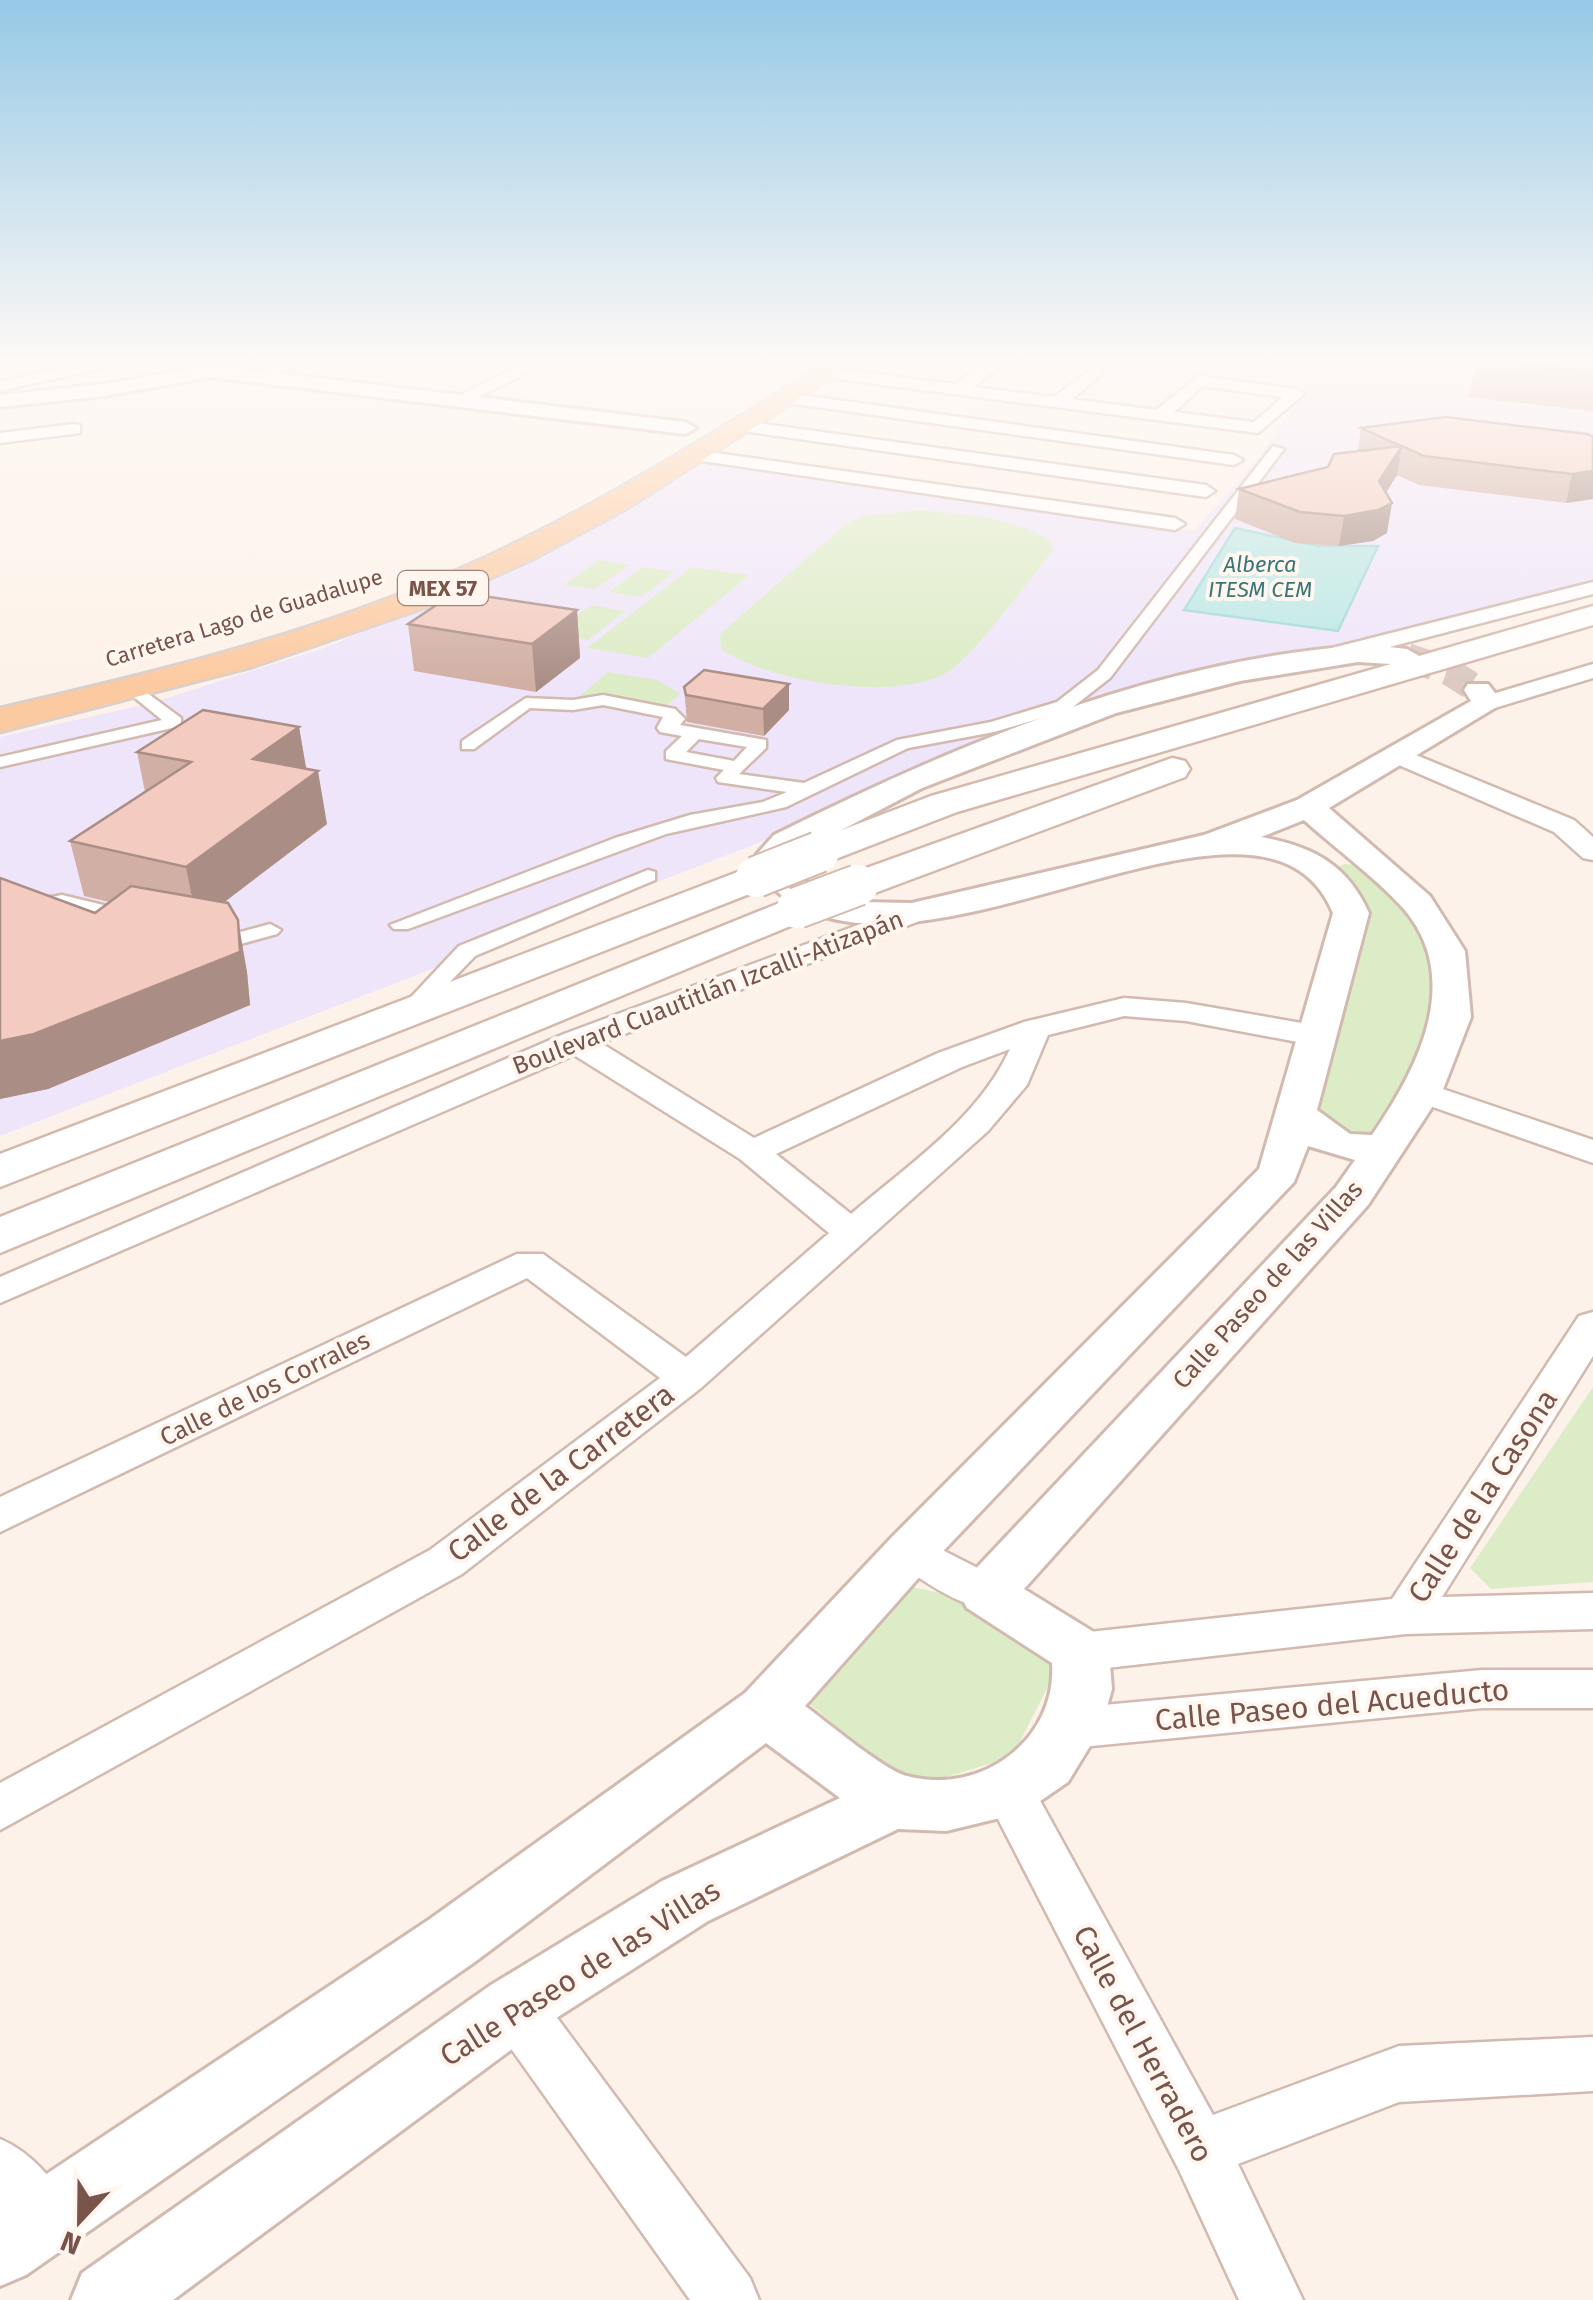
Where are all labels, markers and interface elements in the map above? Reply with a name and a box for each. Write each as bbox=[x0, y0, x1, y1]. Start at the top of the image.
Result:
water label: Alberca ITESM CEM bbox=[1208, 551, 1312, 603]
street label: Carretera Lago de Guadalupe bbox=[102, 563, 386, 673]
road number: MEX 57 bbox=[398, 571, 488, 605]
street label: Boulevard Cuautitlán Izcalli-Atizapán bbox=[508, 904, 908, 1082]
street label: Calle Paseo de las Villas bbox=[1167, 1175, 1369, 1395]
street label: Calle de los Corrales bbox=[155, 1325, 375, 1453]
street label: Calle de la Carretera bbox=[441, 1376, 681, 1570]
street label: Calle de la Casona bbox=[1401, 1382, 1565, 1610]
street label: Calle Paseo del Acueducto bbox=[1153, 1672, 1511, 1738]
street label: Calle Paseo de las Villas bbox=[433, 1872, 727, 2074]
street label: Calle del Herradero bbox=[1065, 1919, 1221, 2169]
north arrow bbox=[30, 2170, 130, 2270]
text: N bbox=[56, 2224, 86, 2261]

